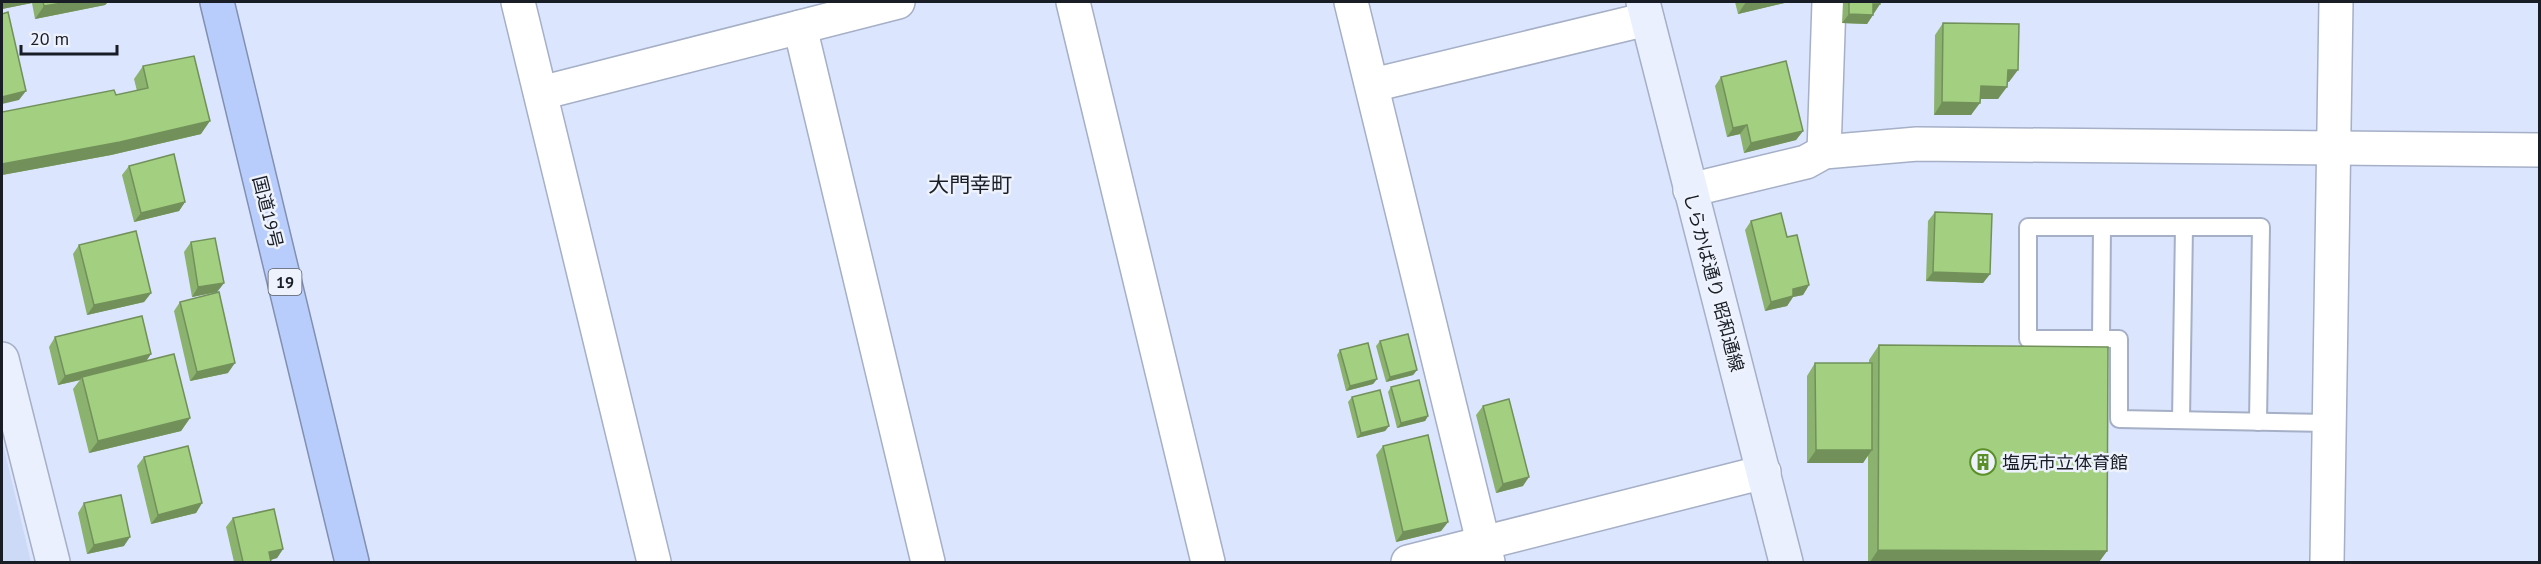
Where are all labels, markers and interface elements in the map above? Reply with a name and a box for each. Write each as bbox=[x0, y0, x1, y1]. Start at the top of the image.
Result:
scale bar bbox=[21, 18, 117, 56]
text: 20 m bbox=[30, 27, 69, 50]
district label: 大門幸町 bbox=[928, 171, 1012, 198]
street label: 国道19号 bbox=[248, 173, 288, 251]
street label: しらかば通り 昭和通線 bbox=[1679, 190, 1749, 374]
road number: 19 bbox=[268, 269, 302, 295]
building icon: 塩尻市立体育館 bbox=[1968, 447, 1998, 477]
place label: 塩尻市立体育館 bbox=[2002, 451, 2128, 474]

